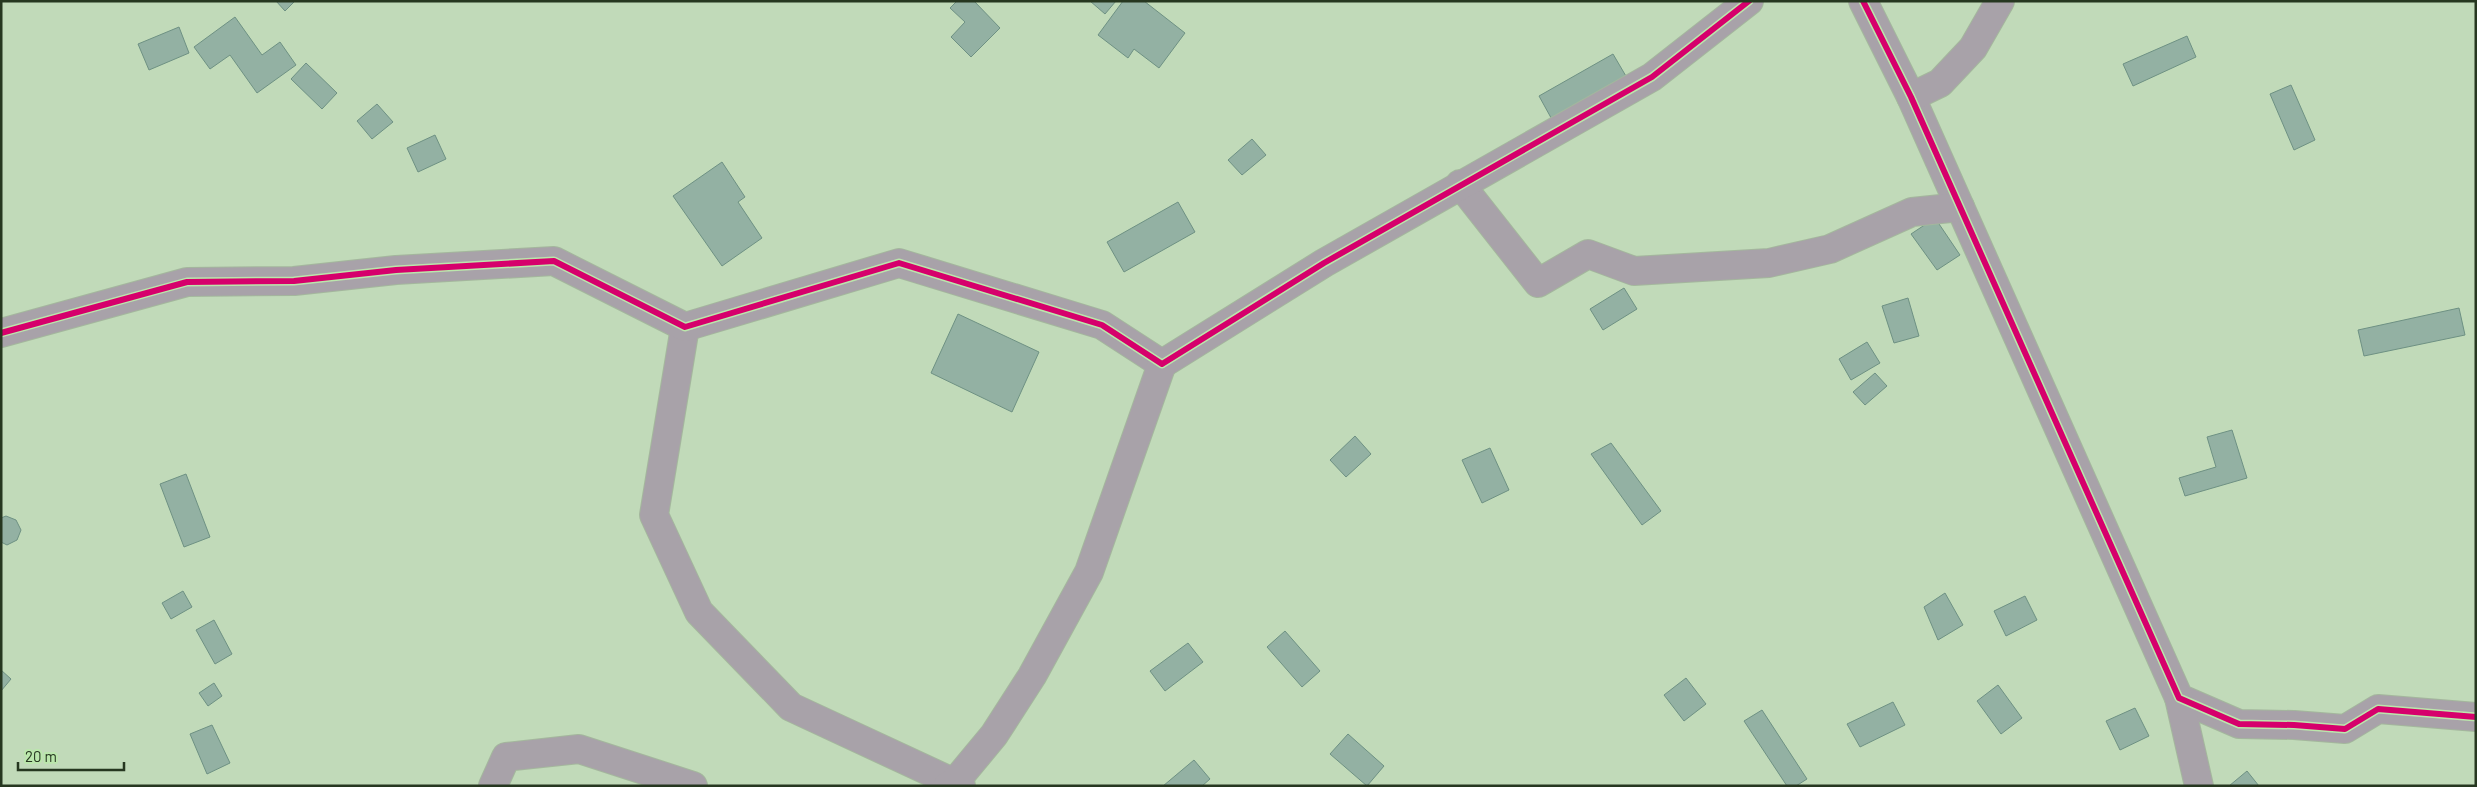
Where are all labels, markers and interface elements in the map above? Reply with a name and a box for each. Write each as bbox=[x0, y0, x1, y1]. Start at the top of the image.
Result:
scale bar bbox=[18, 740, 124, 772]
text: 20 m bbox=[25, 747, 57, 765]

